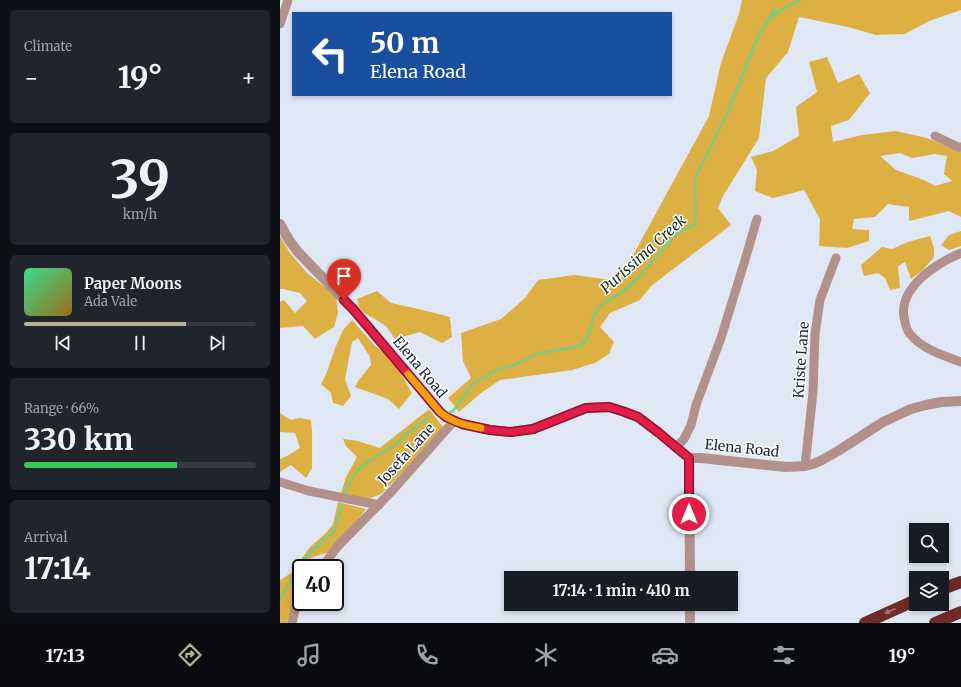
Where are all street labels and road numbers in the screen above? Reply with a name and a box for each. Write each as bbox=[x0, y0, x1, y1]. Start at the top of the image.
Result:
street label: Kriste Lane bbox=[789, 321, 813, 399]
street label: Elena Road bbox=[389, 333, 451, 402]
street label: Josefa Lane bbox=[373, 420, 438, 489]
street label: Elena Road bbox=[704, 435, 781, 461]

